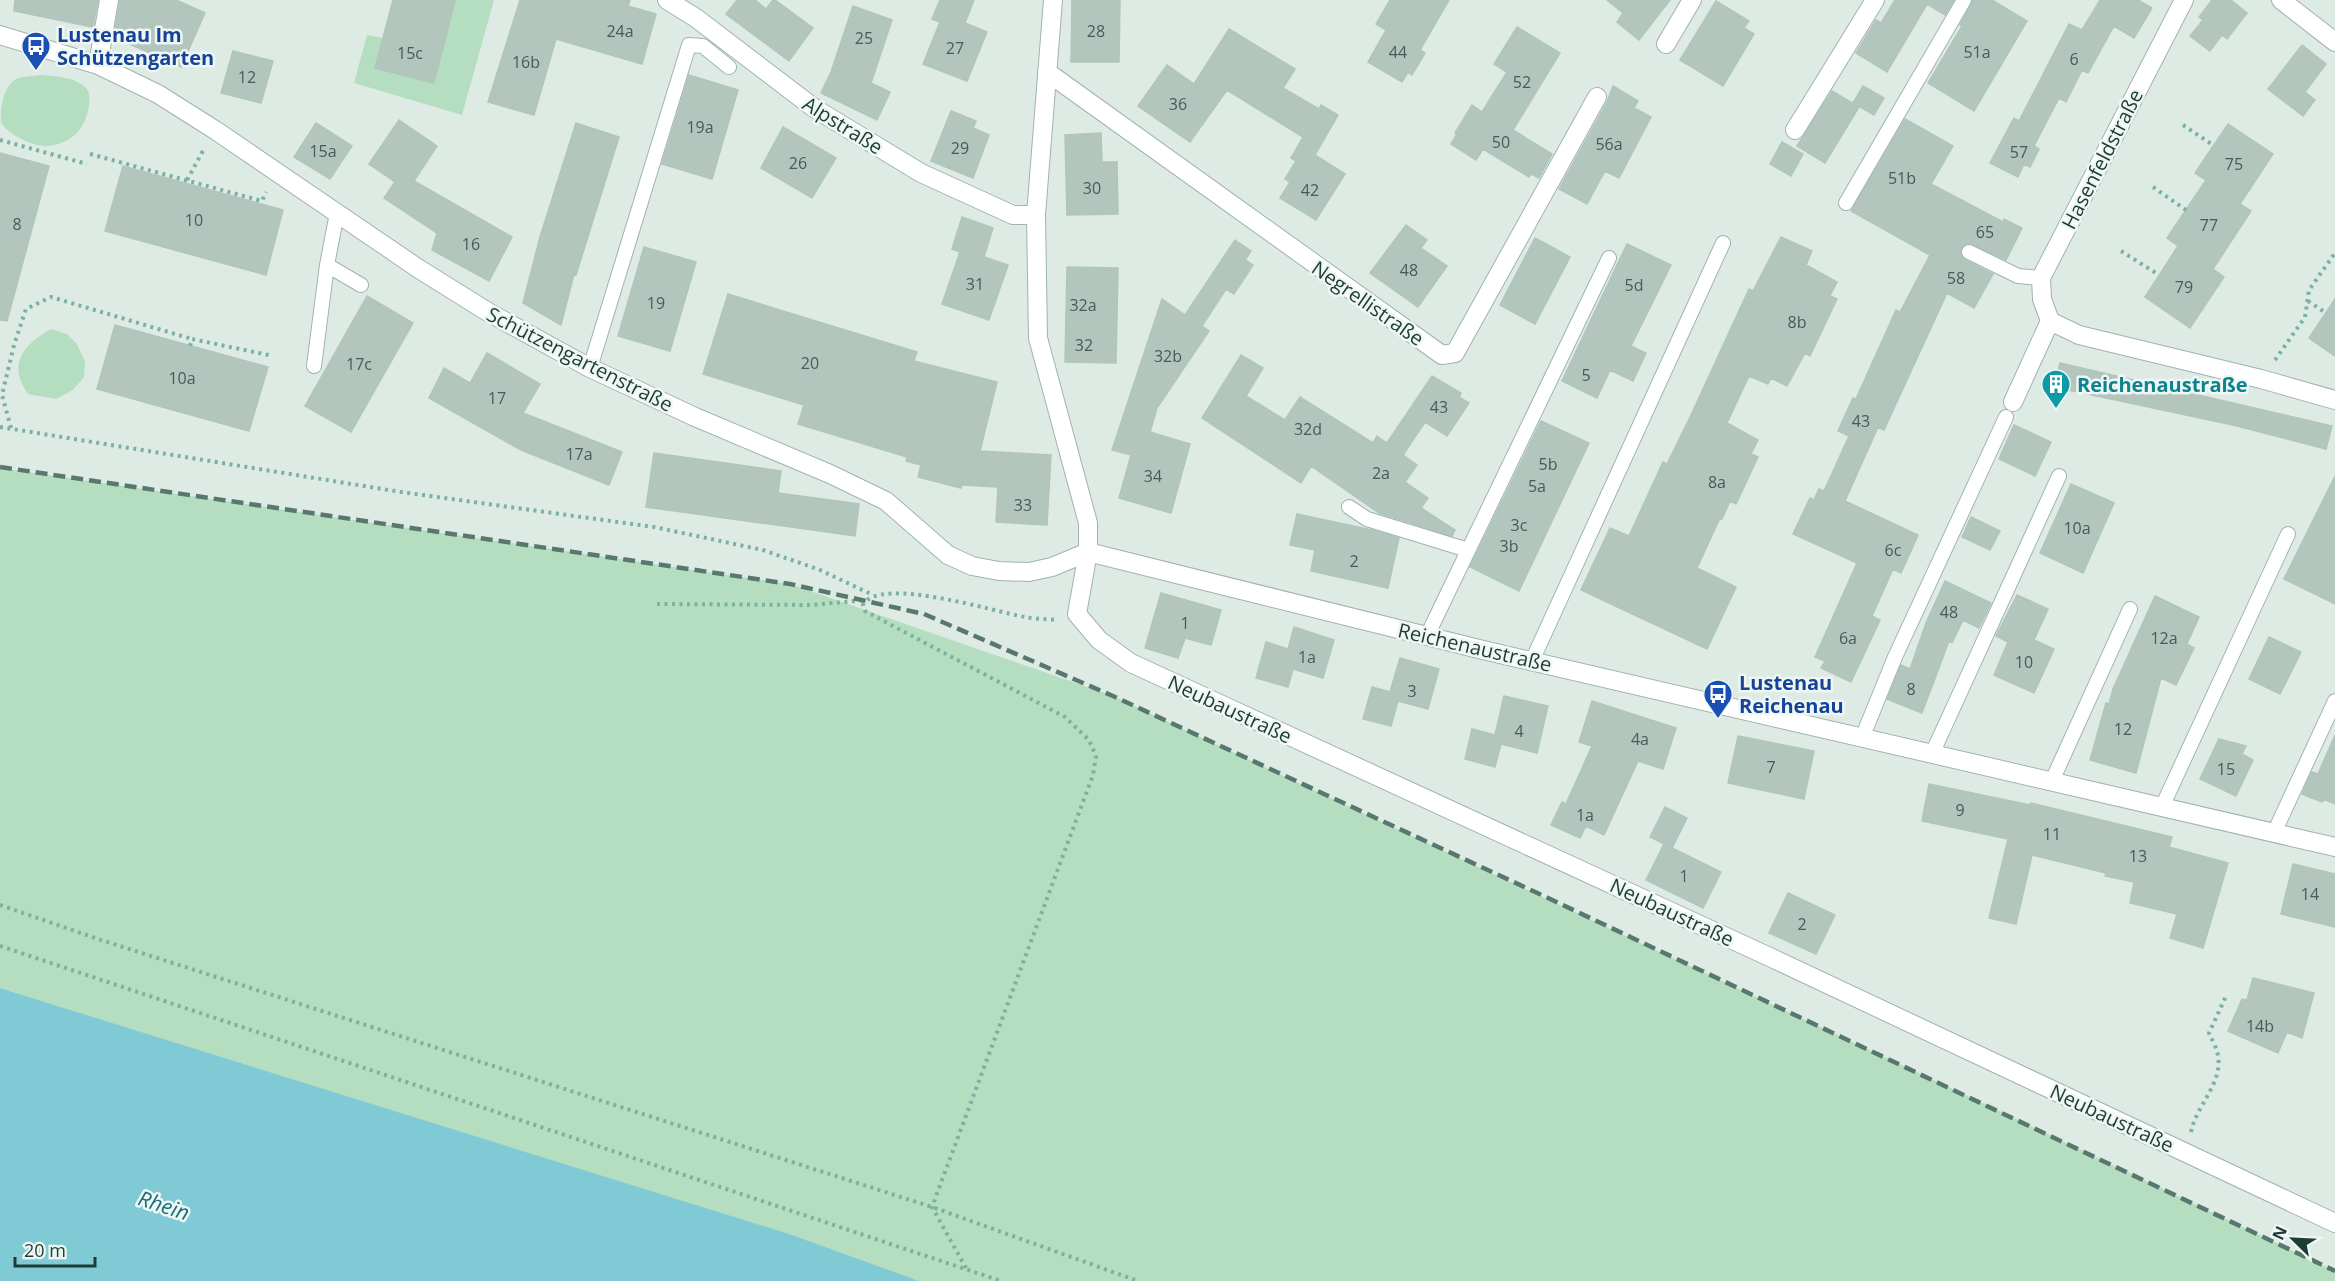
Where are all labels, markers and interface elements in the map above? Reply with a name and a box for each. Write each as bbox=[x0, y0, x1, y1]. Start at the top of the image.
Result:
house number: 24a bbox=[606, 20, 634, 42]
house number: 28 bbox=[1087, 20, 1105, 42]
place label: Lustenau Im Schützengarten bbox=[57, 21, 214, 71]
house number: 25 bbox=[855, 27, 873, 49]
bus stop icon: Lustenau Im Schützengarten bbox=[20, 30, 52, 72]
house number: 27 bbox=[946, 37, 964, 59]
house number: 44 bbox=[1389, 41, 1407, 63]
house number: 51a bbox=[1963, 41, 1991, 63]
house number: 15c bbox=[397, 42, 423, 64]
house number: 6 bbox=[2069, 48, 2079, 70]
house number: 16b bbox=[512, 51, 540, 73]
house number: 12 bbox=[238, 66, 256, 88]
house number: 52 bbox=[1513, 71, 1531, 93]
street label: Hasenfeldstraße bbox=[2055, 84, 2149, 234]
street label: Alpstraße bbox=[798, 90, 888, 160]
house number: 36 bbox=[1169, 93, 1187, 115]
house number: 19a bbox=[686, 116, 714, 138]
house number: 50 bbox=[1492, 131, 1510, 153]
house number: 56a bbox=[1595, 133, 1623, 155]
house number: 29 bbox=[951, 137, 969, 159]
house number: 15a bbox=[309, 140, 337, 162]
house number: 57 bbox=[2010, 141, 2028, 163]
house number: 26 bbox=[789, 152, 807, 174]
house number: 75 bbox=[2225, 153, 2243, 175]
house number: 51b bbox=[1888, 167, 1916, 189]
house number: 30 bbox=[1083, 177, 1101, 199]
house number: 42 bbox=[1301, 179, 1319, 201]
house number: 10 bbox=[185, 209, 203, 231]
house number: 8 bbox=[12, 213, 22, 235]
house number: 77 bbox=[2200, 214, 2218, 236]
house number: 65 bbox=[1976, 221, 1994, 243]
house number: 16 bbox=[462, 233, 480, 255]
street label: Negrellistraße bbox=[1306, 254, 1430, 352]
house number: 48 bbox=[1400, 259, 1418, 281]
house number: 58 bbox=[1947, 267, 1965, 289]
house number: 31 bbox=[966, 273, 984, 295]
house number: 5d bbox=[1625, 274, 1643, 296]
house number: 79 bbox=[2175, 276, 2193, 298]
house number: 19 bbox=[647, 292, 665, 314]
house number: 32a bbox=[1069, 294, 1097, 316]
street label: Schützengartenstraße bbox=[482, 300, 678, 418]
house number: 8b bbox=[1788, 311, 1806, 333]
house number: 32 bbox=[1075, 334, 1093, 356]
house number: 32b bbox=[1154, 345, 1182, 367]
house number: 20 bbox=[801, 352, 819, 374]
house number: 17c bbox=[346, 353, 372, 375]
house number: 5 bbox=[1581, 364, 1591, 386]
house number: 10a bbox=[168, 367, 196, 389]
building icon: Reichenaustraße bbox=[2040, 368, 2072, 410]
place label: Reichenaustraße bbox=[2077, 371, 2248, 398]
house number: 17 bbox=[488, 387, 506, 409]
house number: 43 bbox=[1430, 396, 1448, 418]
house number: 43 bbox=[1852, 410, 1870, 432]
house number: 32d bbox=[1294, 418, 1322, 440]
house number: 17a bbox=[565, 443, 593, 465]
house number: 5b bbox=[1539, 453, 1557, 475]
house number: 2a bbox=[1372, 462, 1390, 484]
house number: 34 bbox=[1144, 465, 1162, 487]
house number: 8a bbox=[1708, 471, 1726, 493]
house number: 5a bbox=[1528, 475, 1546, 497]
house number: 33 bbox=[1014, 494, 1032, 516]
house number: 3c bbox=[1511, 514, 1528, 536]
house number: 10a bbox=[2063, 517, 2091, 539]
house number: 3b bbox=[1500, 535, 1518, 557]
house number: 6c bbox=[1885, 539, 1902, 561]
house number: 2 bbox=[1349, 550, 1359, 572]
house number: 48 bbox=[1940, 601, 1958, 623]
house number: 1 bbox=[1180, 612, 1190, 634]
street label: Reichenaustraße bbox=[1395, 616, 1555, 678]
house number: 6a bbox=[1839, 627, 1857, 649]
house number: 12a bbox=[2150, 627, 2178, 649]
house number: 1a bbox=[1298, 646, 1316, 668]
house number: 10 bbox=[2015, 651, 2033, 673]
street label: Neubaustraße bbox=[1164, 668, 1296, 750]
place label: Lustenau Reichenau bbox=[1739, 669, 1844, 719]
bus stop icon: Lustenau Reichenau bbox=[1702, 678, 1734, 720]
house number: 8 bbox=[1906, 678, 1916, 700]
house number: 3 bbox=[1407, 680, 1417, 702]
house number: 12 bbox=[2114, 718, 2132, 740]
house number: 4 bbox=[1514, 720, 1524, 742]
house number: 4a bbox=[1631, 728, 1649, 750]
house number: 7 bbox=[1766, 756, 1776, 778]
house number: 15 bbox=[2217, 758, 2235, 780]
house number: 9 bbox=[1955, 799, 1965, 821]
house number: 1a bbox=[1576, 804, 1594, 826]
house number: 11 bbox=[2043, 823, 2061, 845]
house number: 13 bbox=[2129, 845, 2147, 867]
house number: 1 bbox=[1679, 865, 1689, 887]
street label: Neubaustraße bbox=[1606, 871, 1738, 953]
house number: 14 bbox=[2301, 883, 2319, 905]
house number: 2 bbox=[1797, 913, 1807, 935]
house number: 14b bbox=[2246, 1015, 2274, 1037]
street label: Neubaustraße bbox=[2046, 1077, 2178, 1159]
water label: Rhein bbox=[135, 1184, 193, 1226]
north arrow bbox=[2263, 1209, 2323, 1269]
text: N bbox=[2267, 1222, 2292, 1243]
scale bar bbox=[15, 1230, 94, 1268]
text: 20 m bbox=[24, 1238, 66, 1262]

